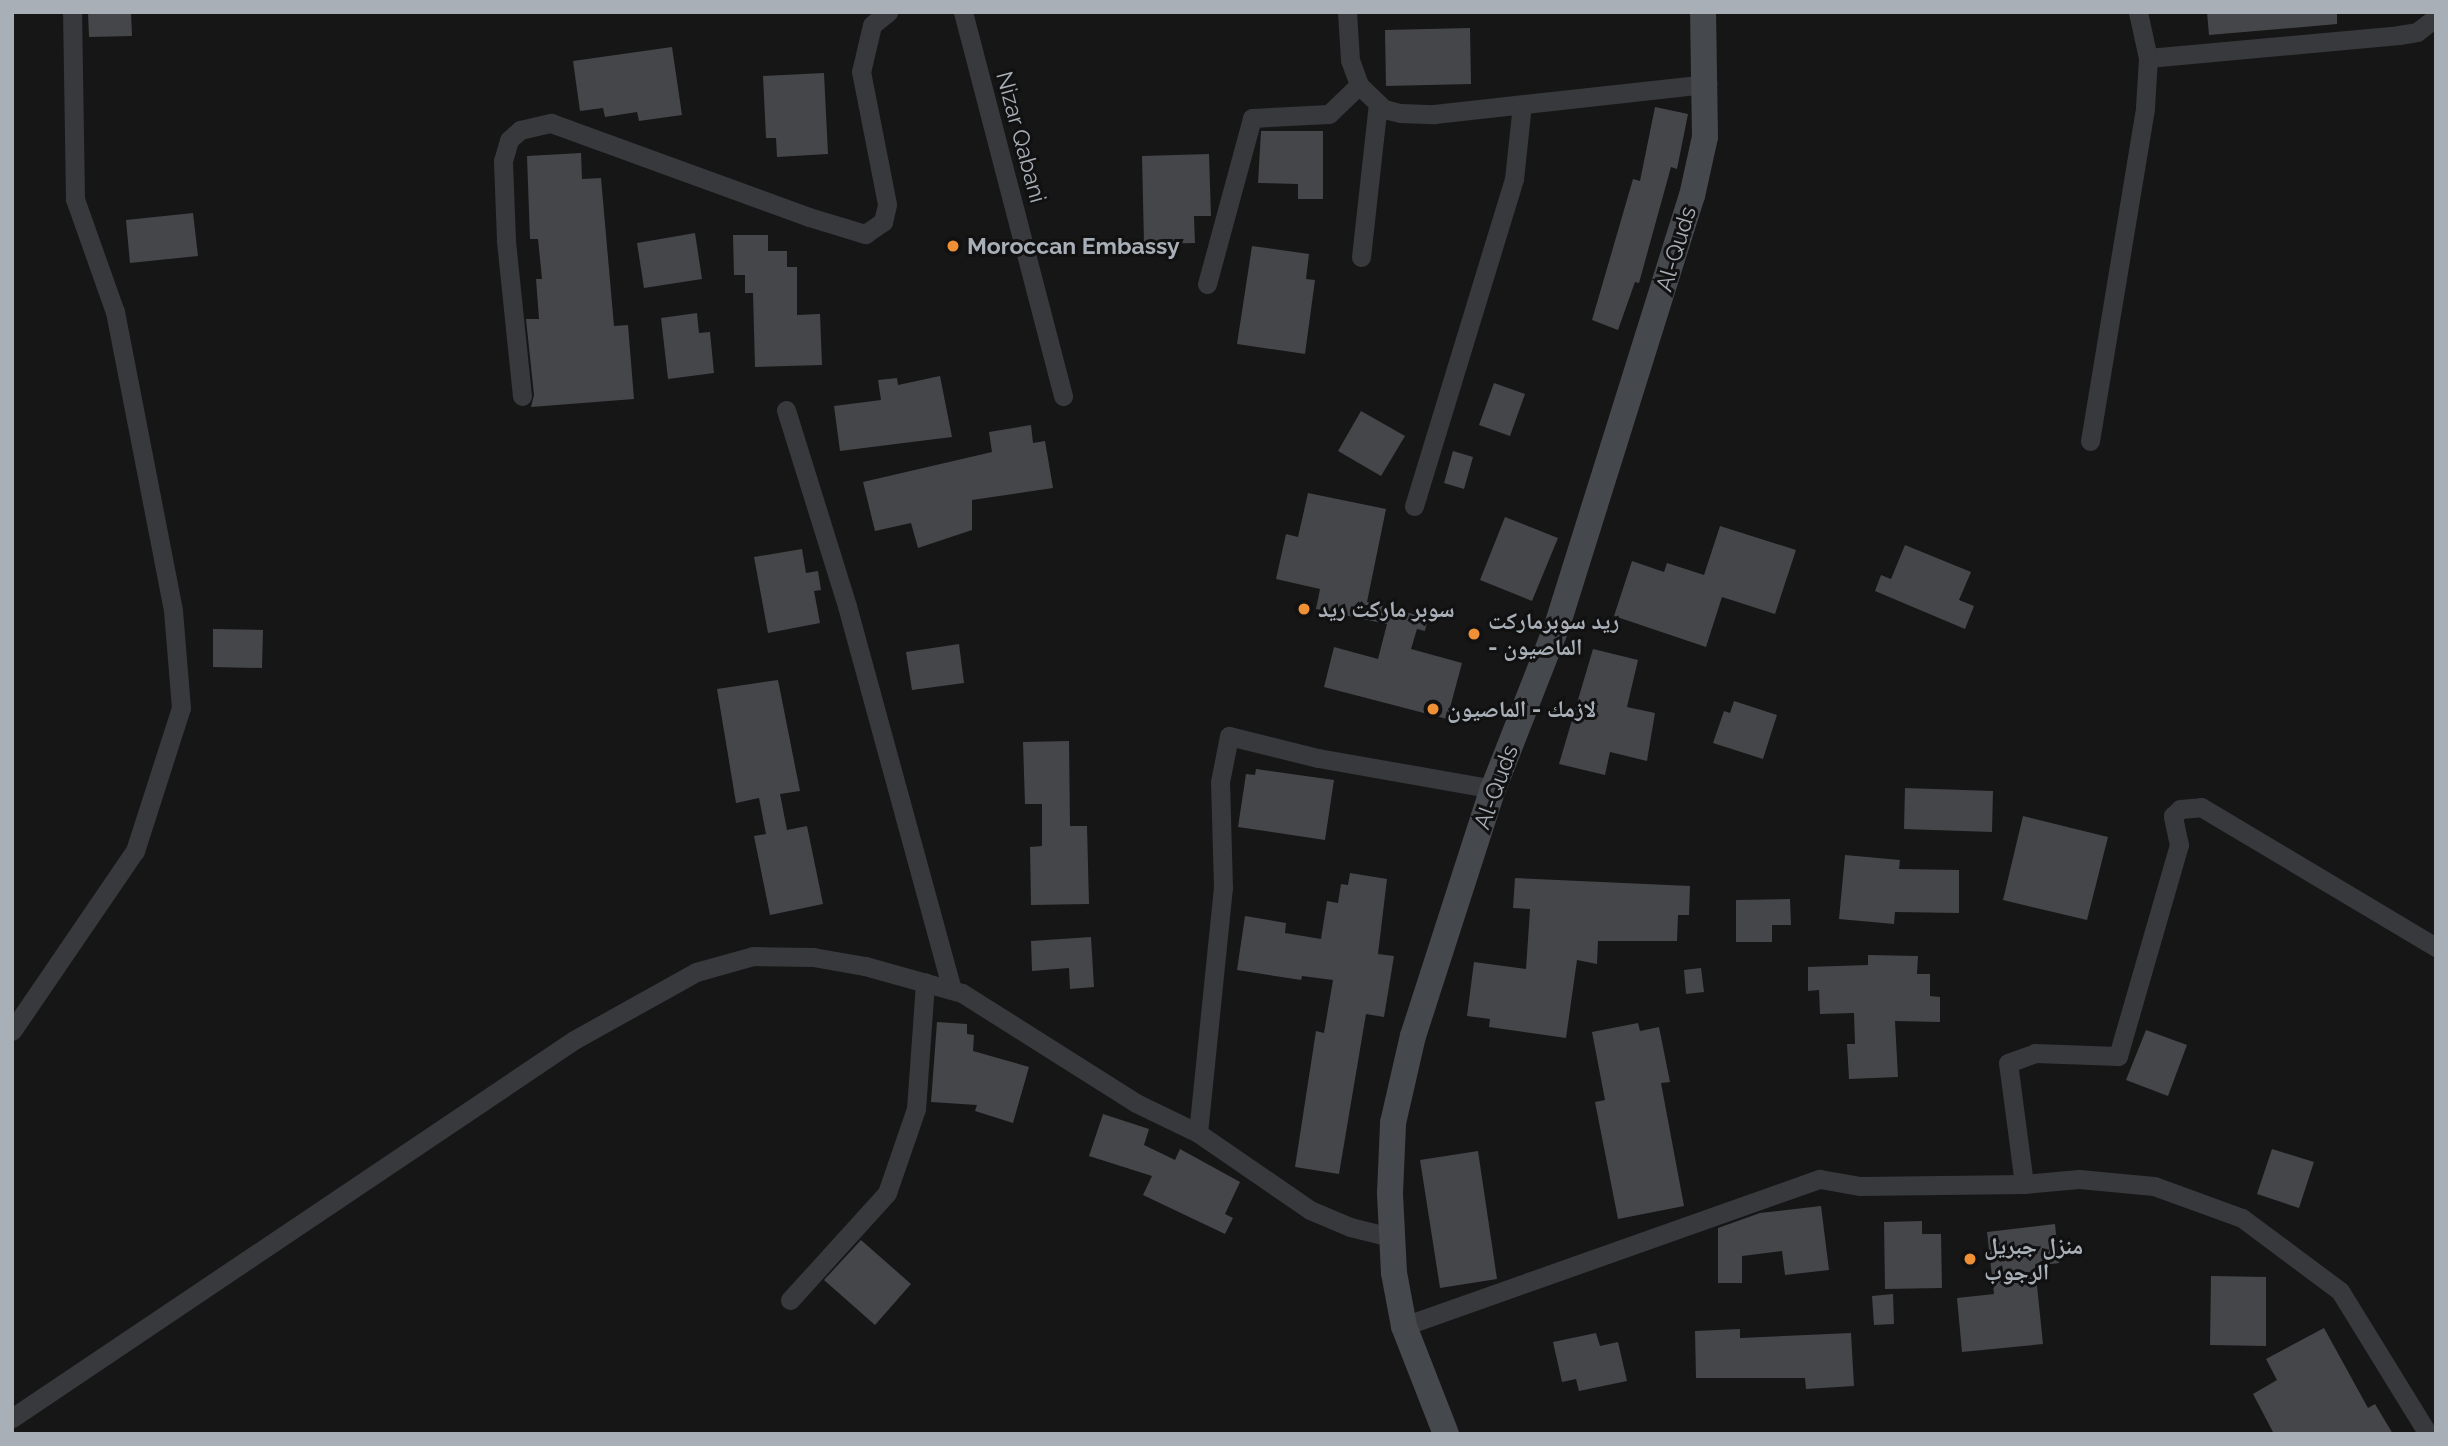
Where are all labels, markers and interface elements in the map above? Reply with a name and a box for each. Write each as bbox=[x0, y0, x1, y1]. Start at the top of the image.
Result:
street label: Nizar Qabani bbox=[990, 68, 1052, 206]
street label: Al-Quds bbox=[1650, 203, 1702, 295]
place label: Moroccan Embassy bbox=[967, 232, 1180, 260]
marker: Moroccan Embassy bbox=[945, 238, 961, 254]
place label: سوبر ماركت ريد bbox=[1318, 595, 1455, 623]
marker: سوبر ماركت ريد bbox=[1296, 601, 1312, 617]
place label: ريد سوبرماركت - الماصيون bbox=[1488, 607, 1619, 661]
marker: ريد سوبرماركت - الماصيون bbox=[1466, 626, 1482, 642]
place label: لازمك - الماصيون bbox=[1447, 695, 1596, 723]
marker: لازمك - الماصيون bbox=[1425, 701, 1441, 717]
street label: Al-Quds bbox=[1468, 741, 1524, 833]
place label: منزل جبريل الرجوب bbox=[1984, 1232, 2083, 1286]
marker: منزل جبريل الرجوب bbox=[1962, 1251, 1978, 1267]

